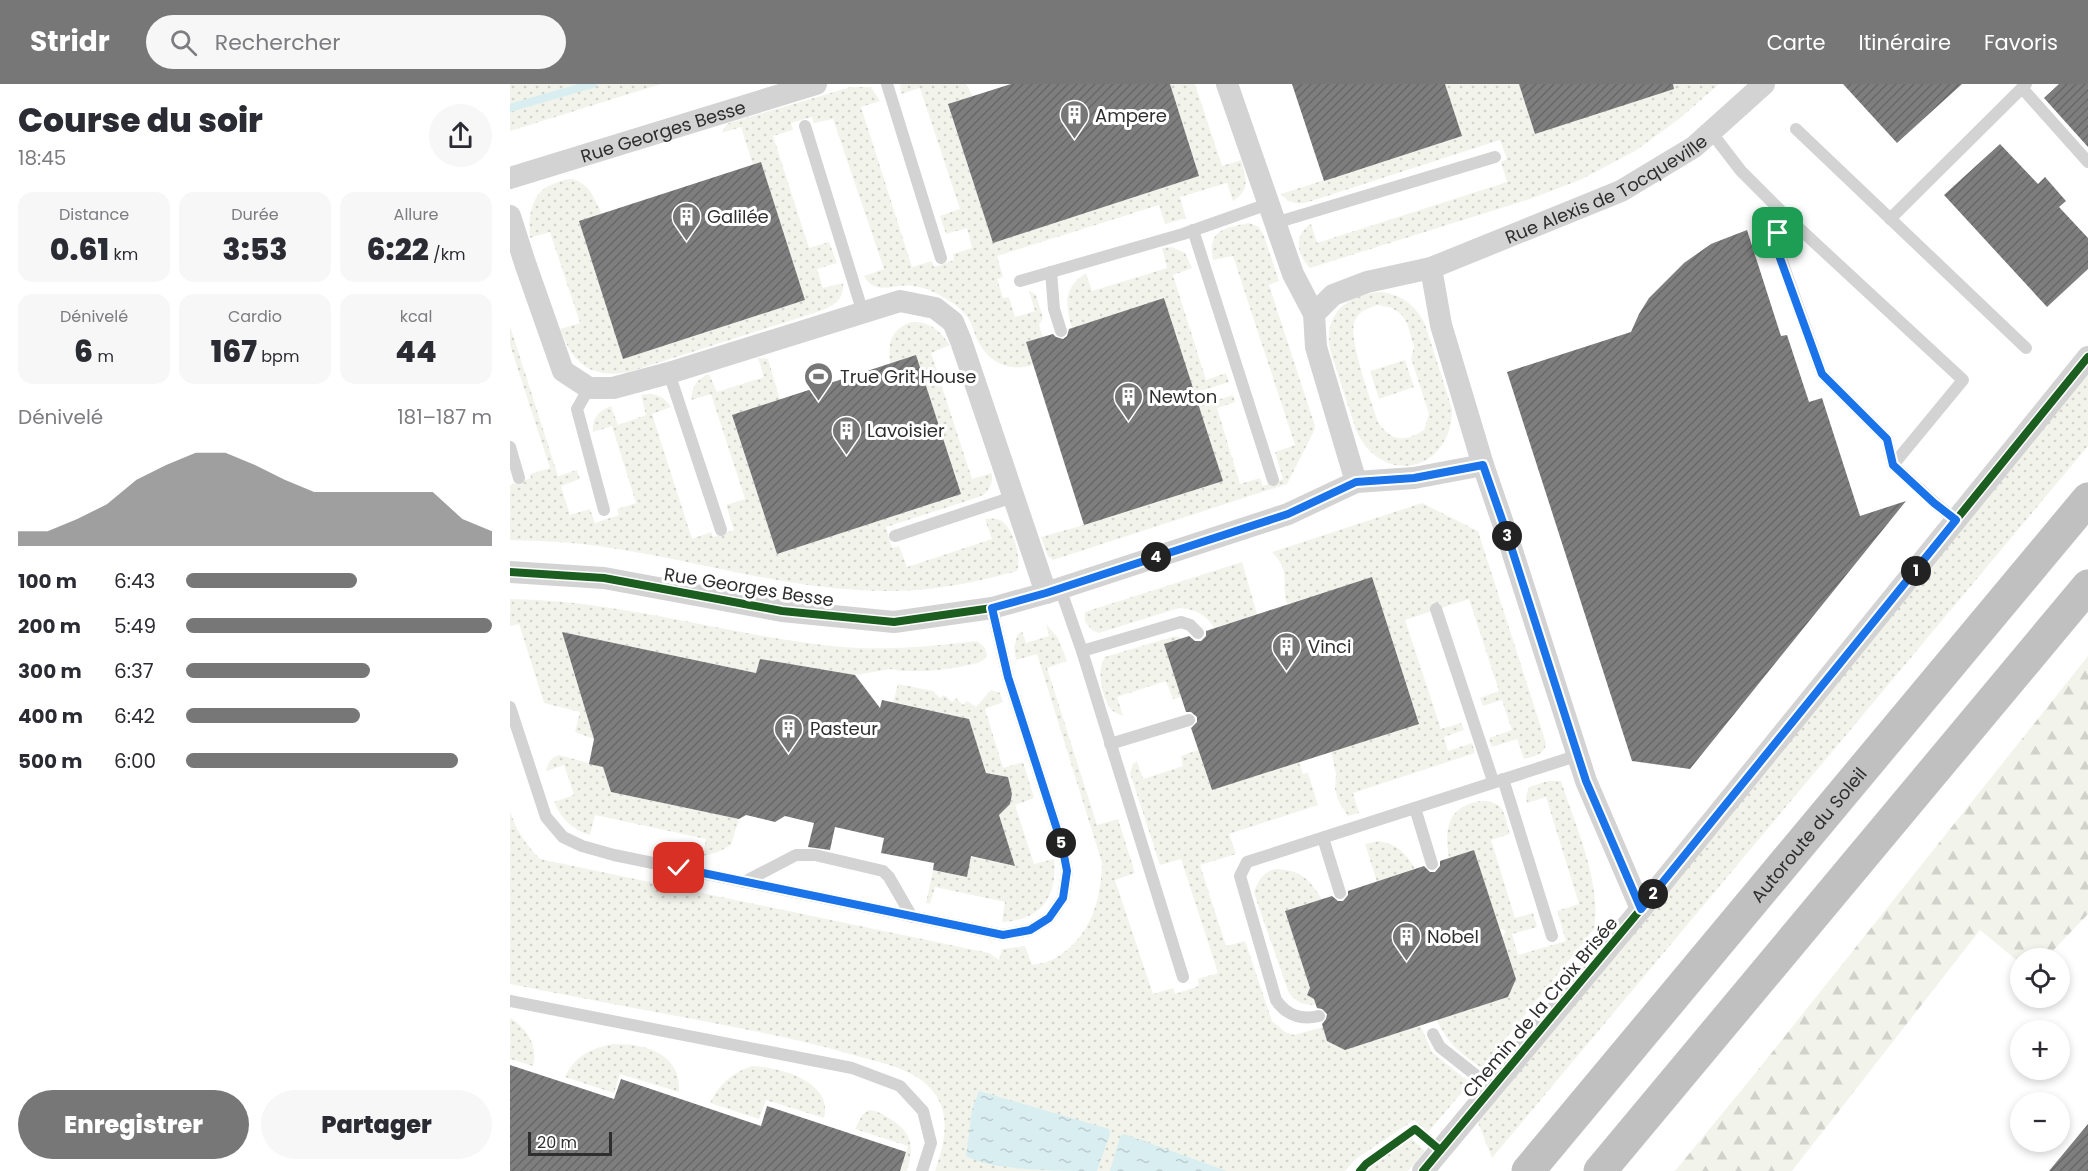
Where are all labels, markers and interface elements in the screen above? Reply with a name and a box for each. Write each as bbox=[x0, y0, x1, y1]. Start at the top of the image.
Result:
search box bbox=[146, 15, 566, 69]
text: Stridr bbox=[30, 22, 110, 61]
icon: search bbox=[167, 26, 200, 59]
text: Rechercher bbox=[215, 27, 340, 58]
text: Carte bbox=[1767, 28, 1826, 57]
text: Itinéraire bbox=[1859, 28, 1951, 57]
text: Favoris bbox=[1984, 28, 2058, 57]
street label: Rue Georges Besse bbox=[577, 94, 749, 168]
text: Course du soir bbox=[18, 97, 263, 144]
building icon: Ampere bbox=[1058, 99, 1090, 141]
place label: Ampere bbox=[1095, 103, 1167, 128]
button: share bbox=[429, 104, 492, 167]
street label: Rue Alexis de Tocqueville bbox=[1501, 128, 1713, 249]
text: 18:45 bbox=[18, 144, 66, 172]
building icon: Galilée bbox=[670, 200, 702, 242]
text: Distance bbox=[59, 203, 129, 226]
text: Durée bbox=[231, 203, 279, 226]
text: Allure bbox=[394, 203, 438, 226]
place label: Galilée bbox=[707, 204, 769, 229]
pin bbox=[1752, 207, 1803, 258]
icon: arrive bbox=[1761, 216, 1794, 249]
text: 0.61 bbox=[50, 228, 109, 271]
text: 3:53 bbox=[222, 228, 288, 271]
text: 6:22 bbox=[367, 228, 429, 271]
text: km bbox=[109, 243, 138, 266]
text: /km bbox=[429, 243, 465, 266]
text: Dénivelé bbox=[60, 305, 128, 328]
text: Cardio bbox=[228, 305, 282, 328]
text: kcal bbox=[400, 305, 432, 328]
text: 6 bbox=[74, 330, 93, 373]
text: 167 bbox=[211, 330, 257, 373]
text: 44 bbox=[395, 330, 437, 373]
text: m bbox=[93, 345, 114, 368]
text: bpm bbox=[257, 345, 299, 368]
sports icon: True Grit House bbox=[803, 360, 835, 402]
place label: True Grit House bbox=[840, 364, 977, 389]
building icon: Newton bbox=[1112, 380, 1144, 422]
place label: Newton bbox=[1149, 384, 1217, 409]
text: Dénivelé bbox=[18, 403, 103, 431]
text: 181–187 m bbox=[397, 403, 492, 431]
building icon: Lavoisier bbox=[830, 414, 862, 456]
place label: Lavoisier bbox=[867, 418, 945, 443]
pin: 3 bbox=[1492, 521, 1522, 551]
text: 3 bbox=[1502, 524, 1512, 547]
pin: 4 bbox=[1141, 542, 1171, 572]
text: 4 bbox=[1151, 545, 1161, 568]
pin: 1 bbox=[1901, 556, 1931, 586]
text: 1 bbox=[1913, 559, 1919, 582]
street label: Rue Georges Besse bbox=[662, 561, 836, 613]
text: 100 m bbox=[18, 567, 77, 595]
text: 6:43 bbox=[114, 567, 155, 595]
text: 200 m bbox=[18, 612, 81, 640]
text: 5:49 bbox=[114, 612, 156, 640]
building icon: Vinci bbox=[1271, 630, 1303, 672]
place label: Vinci bbox=[1308, 634, 1351, 659]
text: 300 m bbox=[18, 657, 82, 685]
text: 6:37 bbox=[114, 657, 154, 685]
text: 400 m bbox=[18, 702, 83, 730]
text: 6:42 bbox=[114, 702, 155, 730]
building icon: Pasteur bbox=[773, 712, 805, 754]
place label: Pasteur bbox=[810, 716, 878, 741]
text: 500 m bbox=[18, 747, 83, 775]
text: 6:00 bbox=[114, 747, 156, 775]
street label: Autoroute du Soleil bbox=[1745, 762, 1872, 908]
pin: 5 bbox=[1046, 828, 1076, 858]
text: 5 bbox=[1056, 831, 1066, 854]
pin bbox=[653, 842, 704, 893]
icon: check bbox=[662, 851, 695, 884]
pin: 2 bbox=[1638, 879, 1668, 909]
text: 2 bbox=[1648, 882, 1658, 905]
street label: Chemin de la Croix Brisée bbox=[1457, 911, 1623, 1103]
building icon: Nobel bbox=[1390, 920, 1422, 962]
place label: Nobel bbox=[1427, 924, 1479, 949]
map controls bbox=[2010, 948, 2070, 1152]
button: locate bbox=[2010, 948, 2070, 1008]
button: + bbox=[2010, 1020, 2070, 1080]
button: Enregistrer bbox=[18, 1090, 249, 1159]
button: Partager bbox=[261, 1090, 492, 1159]
button: − bbox=[2010, 1092, 2070, 1152]
scale bar bbox=[528, 1129, 612, 1156]
text: 20 m bbox=[537, 1131, 577, 1154]

